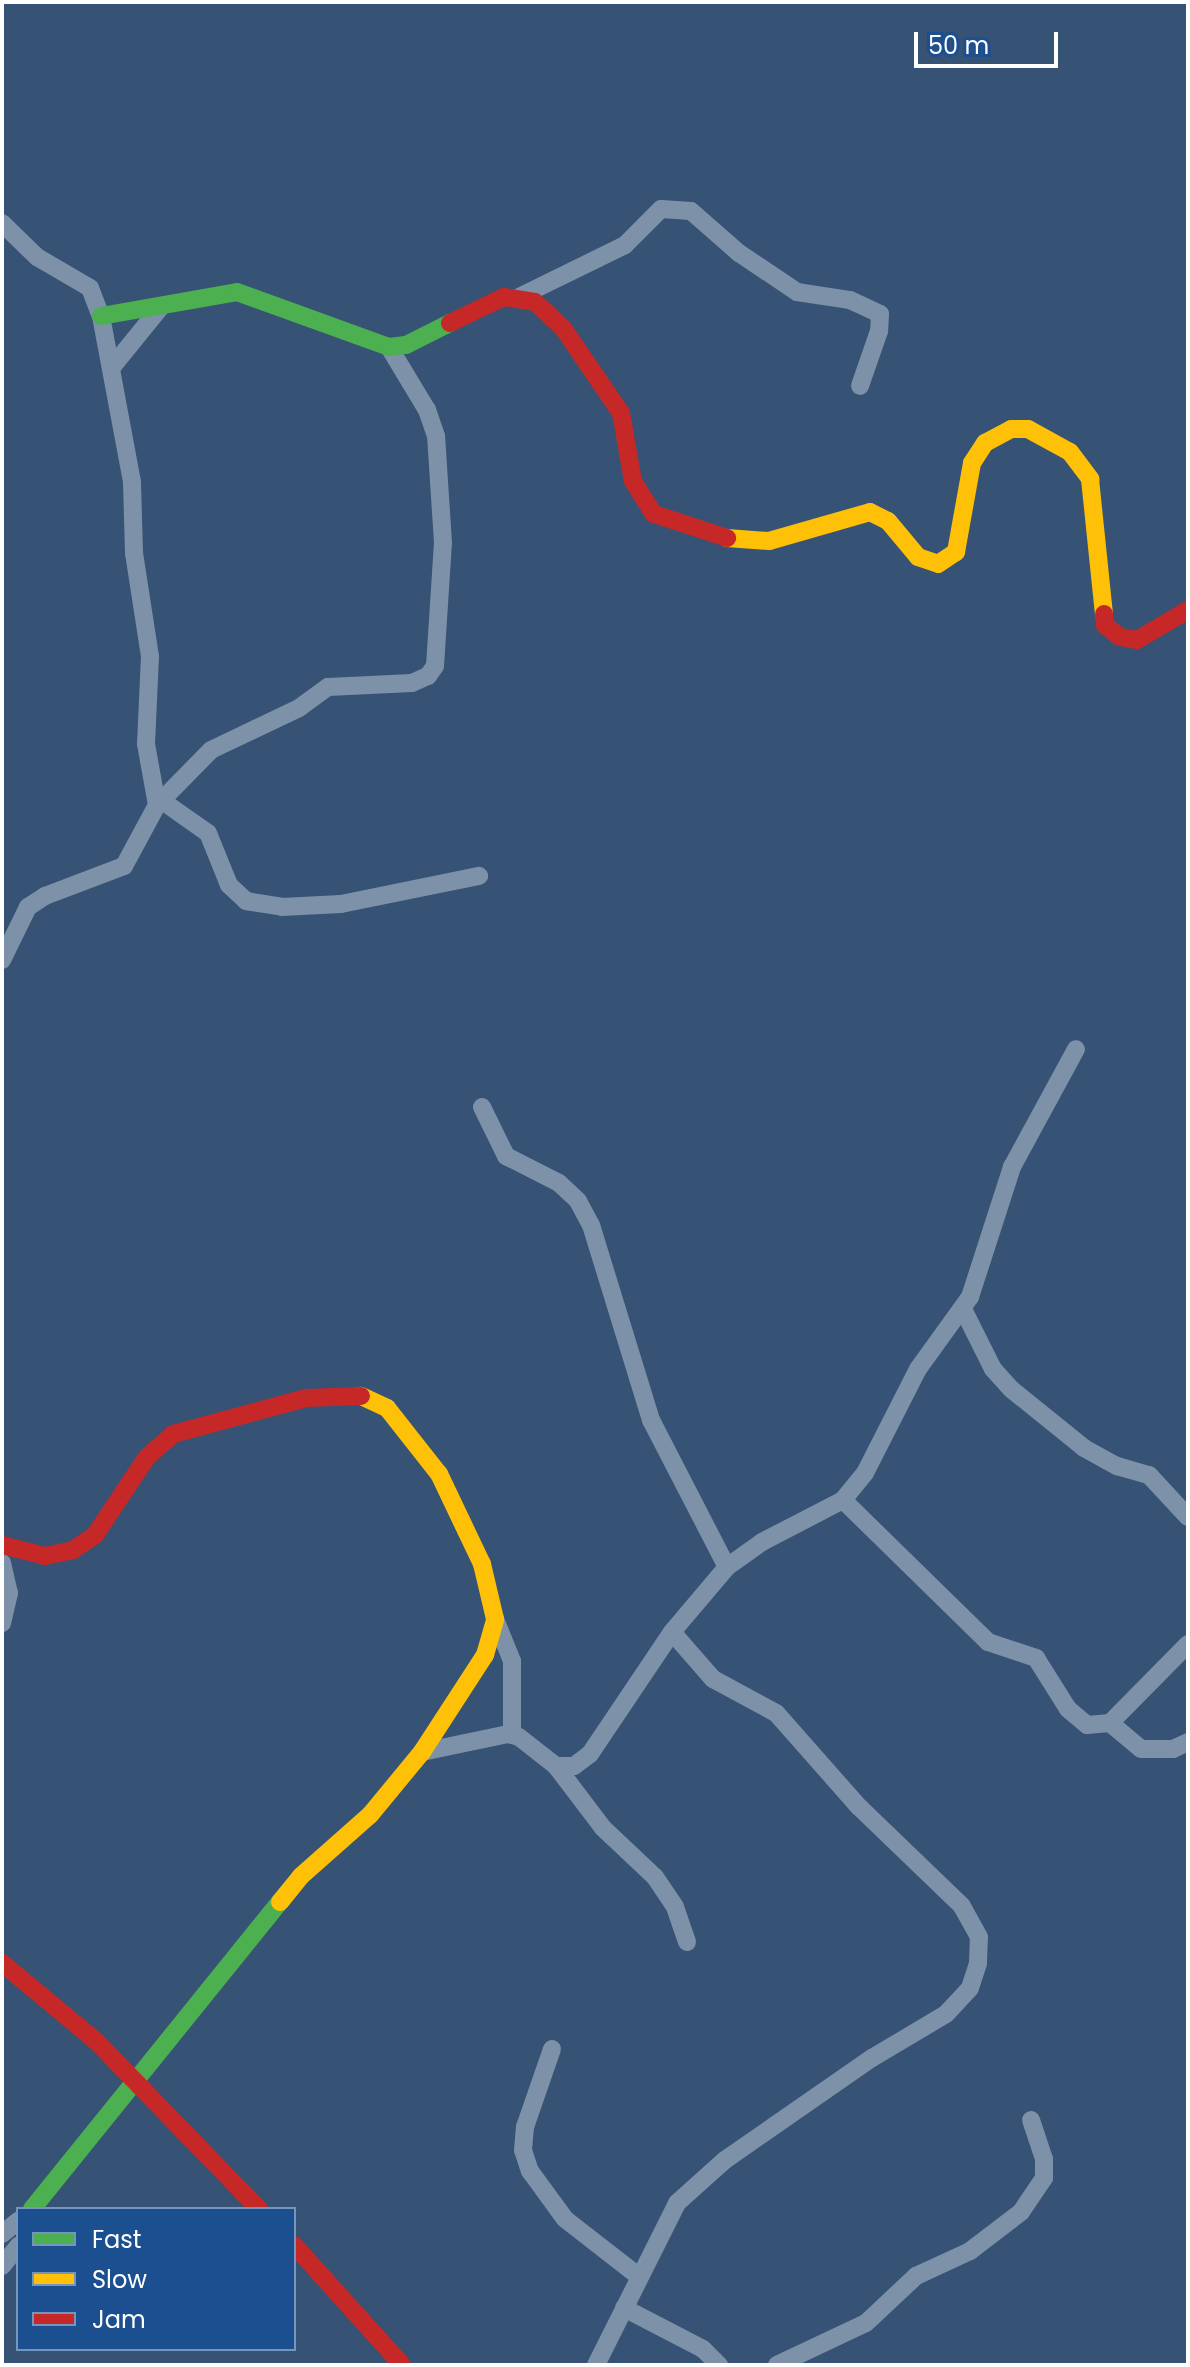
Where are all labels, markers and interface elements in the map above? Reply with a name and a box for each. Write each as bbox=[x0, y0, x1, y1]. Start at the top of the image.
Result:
scale bar bbox=[918, 16, 1062, 66]
text: 50 m bbox=[928, 29, 989, 62]
legend bbox=[16, 2207, 296, 2351]
text: Fast bbox=[92, 2223, 142, 2256]
text: Slow bbox=[92, 2263, 147, 2296]
text: Jam bbox=[92, 2303, 146, 2336]

